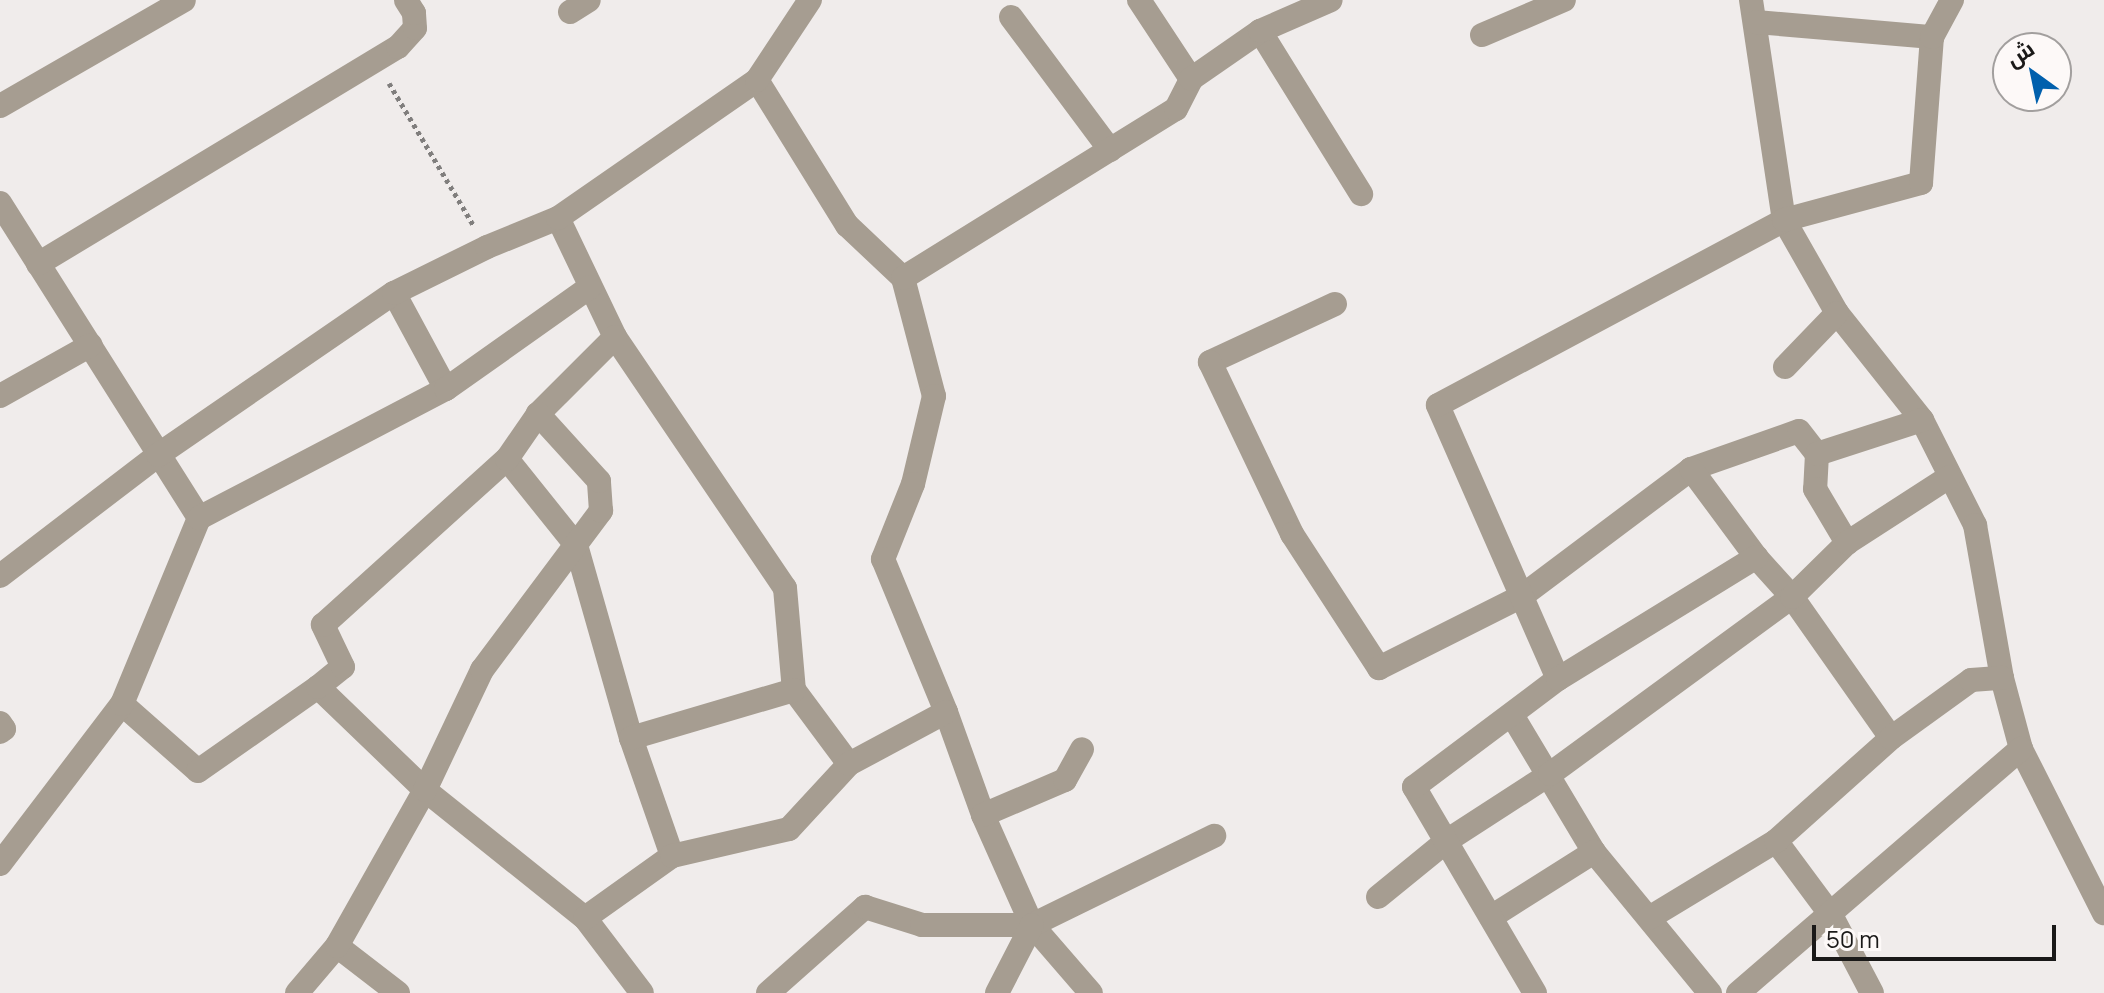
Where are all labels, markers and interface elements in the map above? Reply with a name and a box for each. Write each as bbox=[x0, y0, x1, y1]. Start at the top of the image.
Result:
north arrow bbox=[1992, 32, 2072, 112]
text: ش bbox=[2000, 33, 2040, 74]
scale bar bbox=[1816, 909, 2060, 959]
text: 50 m bbox=[1826, 922, 1880, 955]

